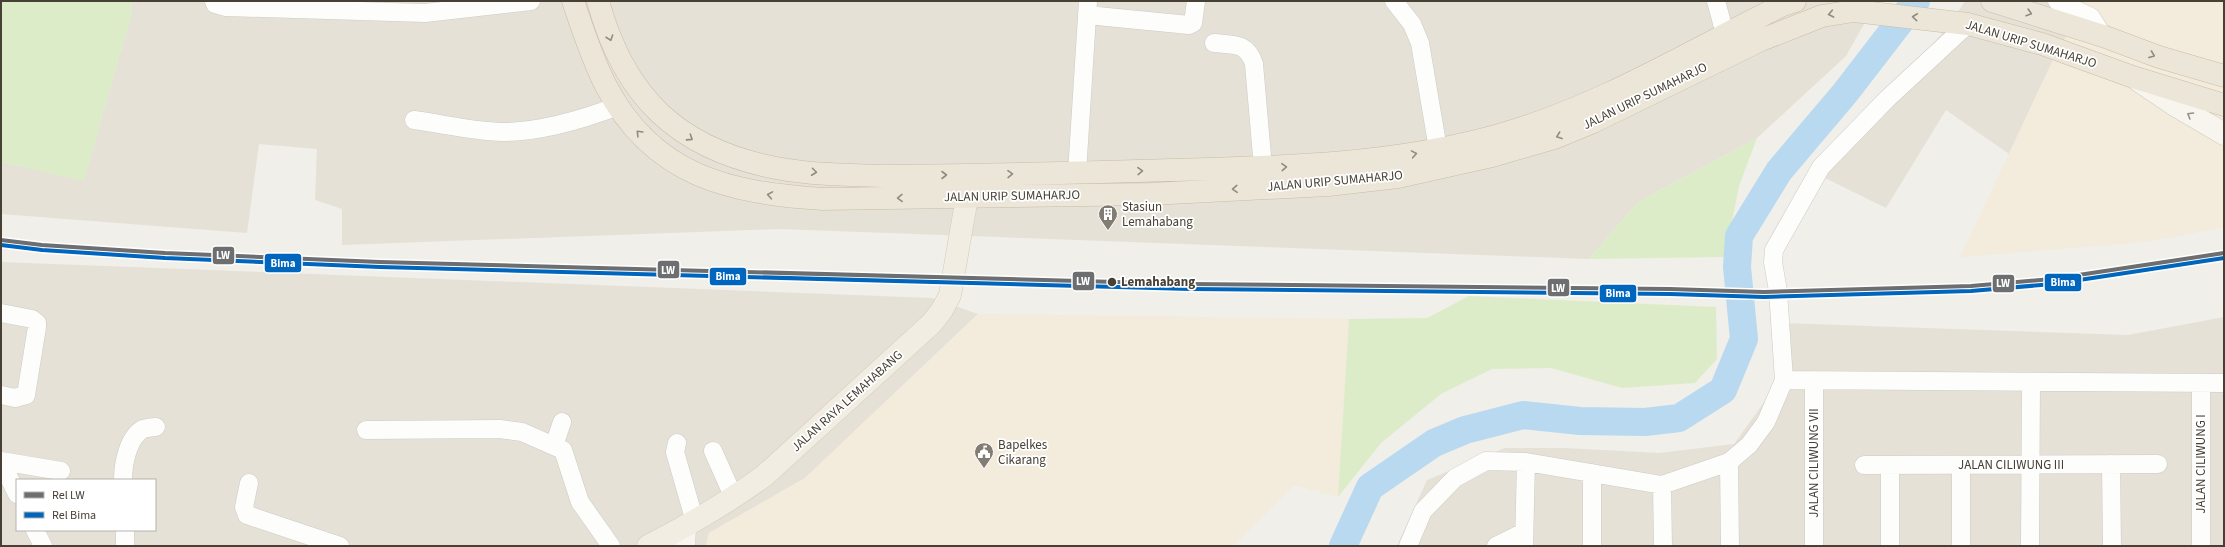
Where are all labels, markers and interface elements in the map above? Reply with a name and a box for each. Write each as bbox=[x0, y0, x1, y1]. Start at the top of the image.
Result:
one-way arrow bbox=[2025, 8, 2032, 17]
one-way arrow bbox=[1828, 9, 1834, 18]
one-way arrow bbox=[1912, 12, 1918, 21]
street label: JALAN URIP SUMAHARJO bbox=[1963, 15, 2099, 73]
one-way arrow bbox=[605, 34, 613, 41]
one-way arrow bbox=[2148, 50, 2155, 58]
street label: JALAN URIP SUMAHARJO bbox=[1580, 58, 1710, 134]
one-way arrow bbox=[2187, 112, 2194, 119]
one-way arrow bbox=[636, 130, 644, 138]
one-way arrow bbox=[1556, 131, 1563, 140]
one-way arrow bbox=[686, 133, 693, 140]
one-way arrow bbox=[1410, 150, 1417, 159]
one-way arrow bbox=[1281, 162, 1287, 171]
street label: JALAN URIP SUMAHARJO bbox=[1266, 166, 1404, 196]
one-way arrow bbox=[1137, 167, 1143, 175]
one-way arrow bbox=[811, 168, 817, 177]
one-way arrow bbox=[1007, 170, 1013, 178]
one-way arrow bbox=[941, 171, 947, 179]
one-way arrow bbox=[1232, 185, 1238, 194]
street label: JALAN URIP SUMAHARJO bbox=[944, 186, 1080, 206]
one-way arrow bbox=[767, 191, 773, 200]
one-way arrow bbox=[897, 194, 903, 202]
place label: Stasiun Lemahabang bbox=[1122, 198, 1193, 231]
building icon: Stasiun Lemahabang bbox=[1097, 203, 1119, 231]
line badge: LW bbox=[212, 246, 235, 265]
text: LW bbox=[216, 248, 230, 263]
line badge: Bima bbox=[264, 253, 302, 273]
text: Bima bbox=[271, 256, 296, 271]
line badge: LW bbox=[657, 260, 680, 279]
text: LW bbox=[661, 263, 675, 278]
line badge: Bima bbox=[709, 267, 747, 286]
text: Bima bbox=[716, 269, 741, 284]
line badge: LW bbox=[1072, 271, 1095, 291]
place label: Lemahabang bbox=[1121, 273, 1195, 291]
line badge: Bima bbox=[2044, 273, 2082, 292]
text: LW bbox=[1076, 274, 1090, 289]
line badge: LW bbox=[1992, 274, 2015, 293]
text: Bima bbox=[2051, 275, 2076, 290]
marker: Lemahabang bbox=[1106, 276, 1118, 288]
text: LW bbox=[1996, 276, 2010, 291]
line badge: LW bbox=[1547, 278, 1570, 297]
text: LW bbox=[1551, 281, 1565, 296]
line badge: Bima bbox=[1599, 284, 1637, 303]
text: Bima bbox=[1606, 286, 1631, 301]
street label: JALAN RAYA LEMAHABANG bbox=[787, 346, 907, 456]
street label: JALAN CILIWUNG VII bbox=[1805, 408, 1823, 518]
street label: JALAN CILIWUNG I bbox=[2192, 414, 2210, 514]
place label: Bapelkes Cikarang bbox=[998, 436, 1048, 469]
public building icon: Bapelkes Cikarang bbox=[973, 441, 995, 469]
street label: JALAN CILIWUNG III bbox=[1958, 456, 2064, 474]
legend bbox=[16, 479, 156, 531]
text: Rel LW bbox=[52, 487, 85, 504]
text: Rel Bima bbox=[52, 507, 96, 524]

